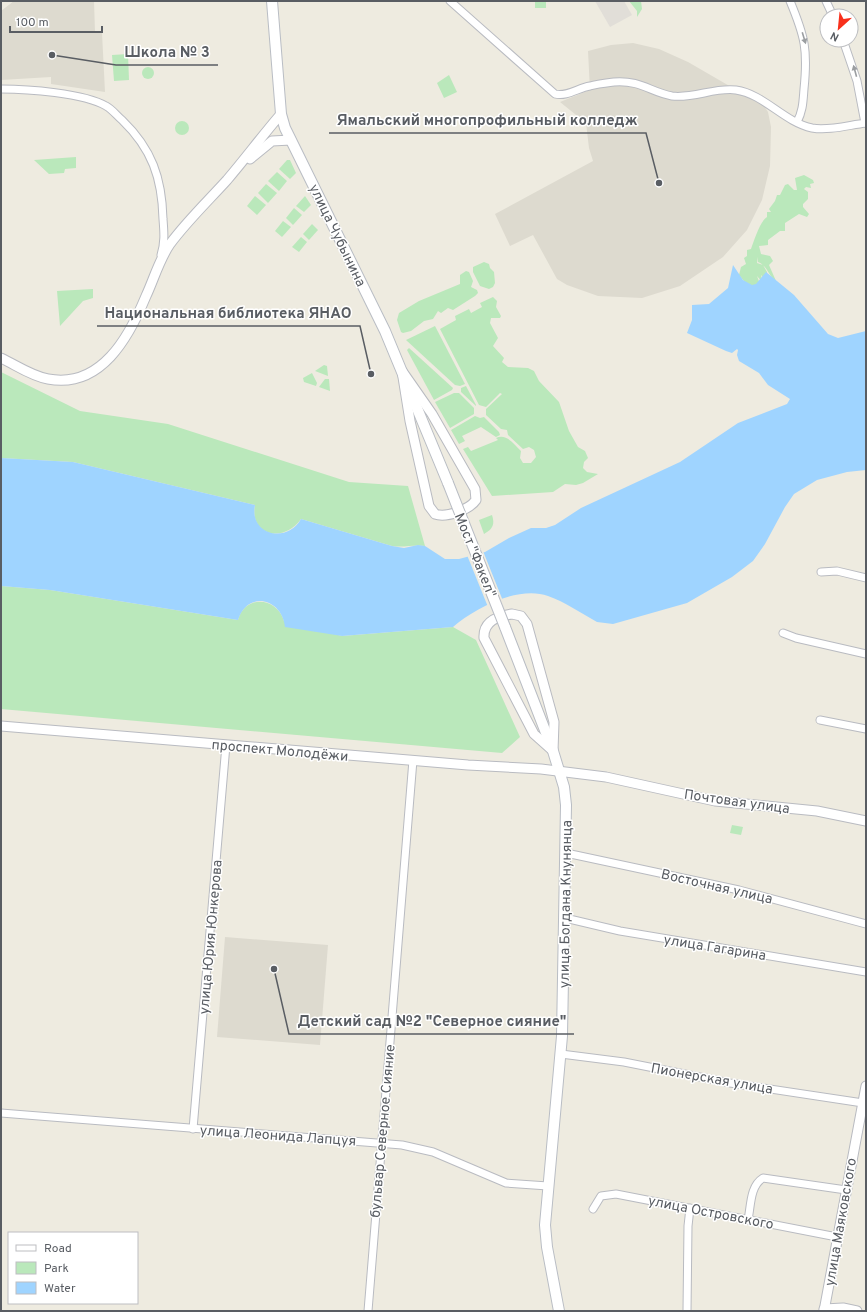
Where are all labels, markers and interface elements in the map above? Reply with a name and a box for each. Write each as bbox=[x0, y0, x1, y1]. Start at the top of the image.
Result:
scale bar bbox=[10, 8, 102, 34]
north arrow bbox=[819, 8, 859, 48]
text: 100 m bbox=[16, 15, 49, 31]
text: N bbox=[828, 28, 842, 44]
one-way arrow bbox=[801, 32, 807, 44]
callout: Школа № 3 bbox=[116, 38, 218, 65]
text: Школа № 3 bbox=[124, 44, 210, 63]
one-way arrow bbox=[852, 65, 858, 77]
callout: Ямальский многопрофильный колледж bbox=[329, 106, 646, 133]
text: Ямальский многопрофильный колледж bbox=[336, 112, 638, 131]
street label: улица Чубынина bbox=[304, 182, 369, 290]
callout: Национальная библиотека ЯНАО bbox=[97, 299, 360, 326]
text: Национальная библиотека ЯНАО bbox=[104, 305, 352, 324]
street label: Мост "Факел" bbox=[450, 511, 499, 600]
street label: проспект Молодёжи bbox=[211, 737, 349, 766]
street label: Почтовая улица bbox=[683, 787, 791, 818]
street label: улица Богдана Кнунянца bbox=[557, 820, 576, 988]
street label: улица Юрия Юнкерова bbox=[196, 859, 227, 1015]
street label: Восточная улица bbox=[659, 866, 774, 909]
street label: улица Гагарина bbox=[662, 932, 767, 965]
callout: Детский сад №2 "Северное сияние" bbox=[289, 1007, 574, 1034]
text: Детский сад №2 "Северное сияние" bbox=[298, 1013, 566, 1032]
street label: бульвар Северное Сияние bbox=[367, 1044, 400, 1219]
street label: Пионерская улица bbox=[649, 1060, 774, 1099]
street label: улица Леонида Лапцуя bbox=[199, 1123, 357, 1150]
street label: улица Маяковского bbox=[822, 1157, 861, 1288]
street label: улица Островского bbox=[646, 1193, 775, 1234]
legend bbox=[8, 1232, 138, 1304]
text: Road bbox=[44, 1241, 72, 1257]
text: Park bbox=[44, 1261, 69, 1277]
text: Water bbox=[44, 1281, 76, 1297]

